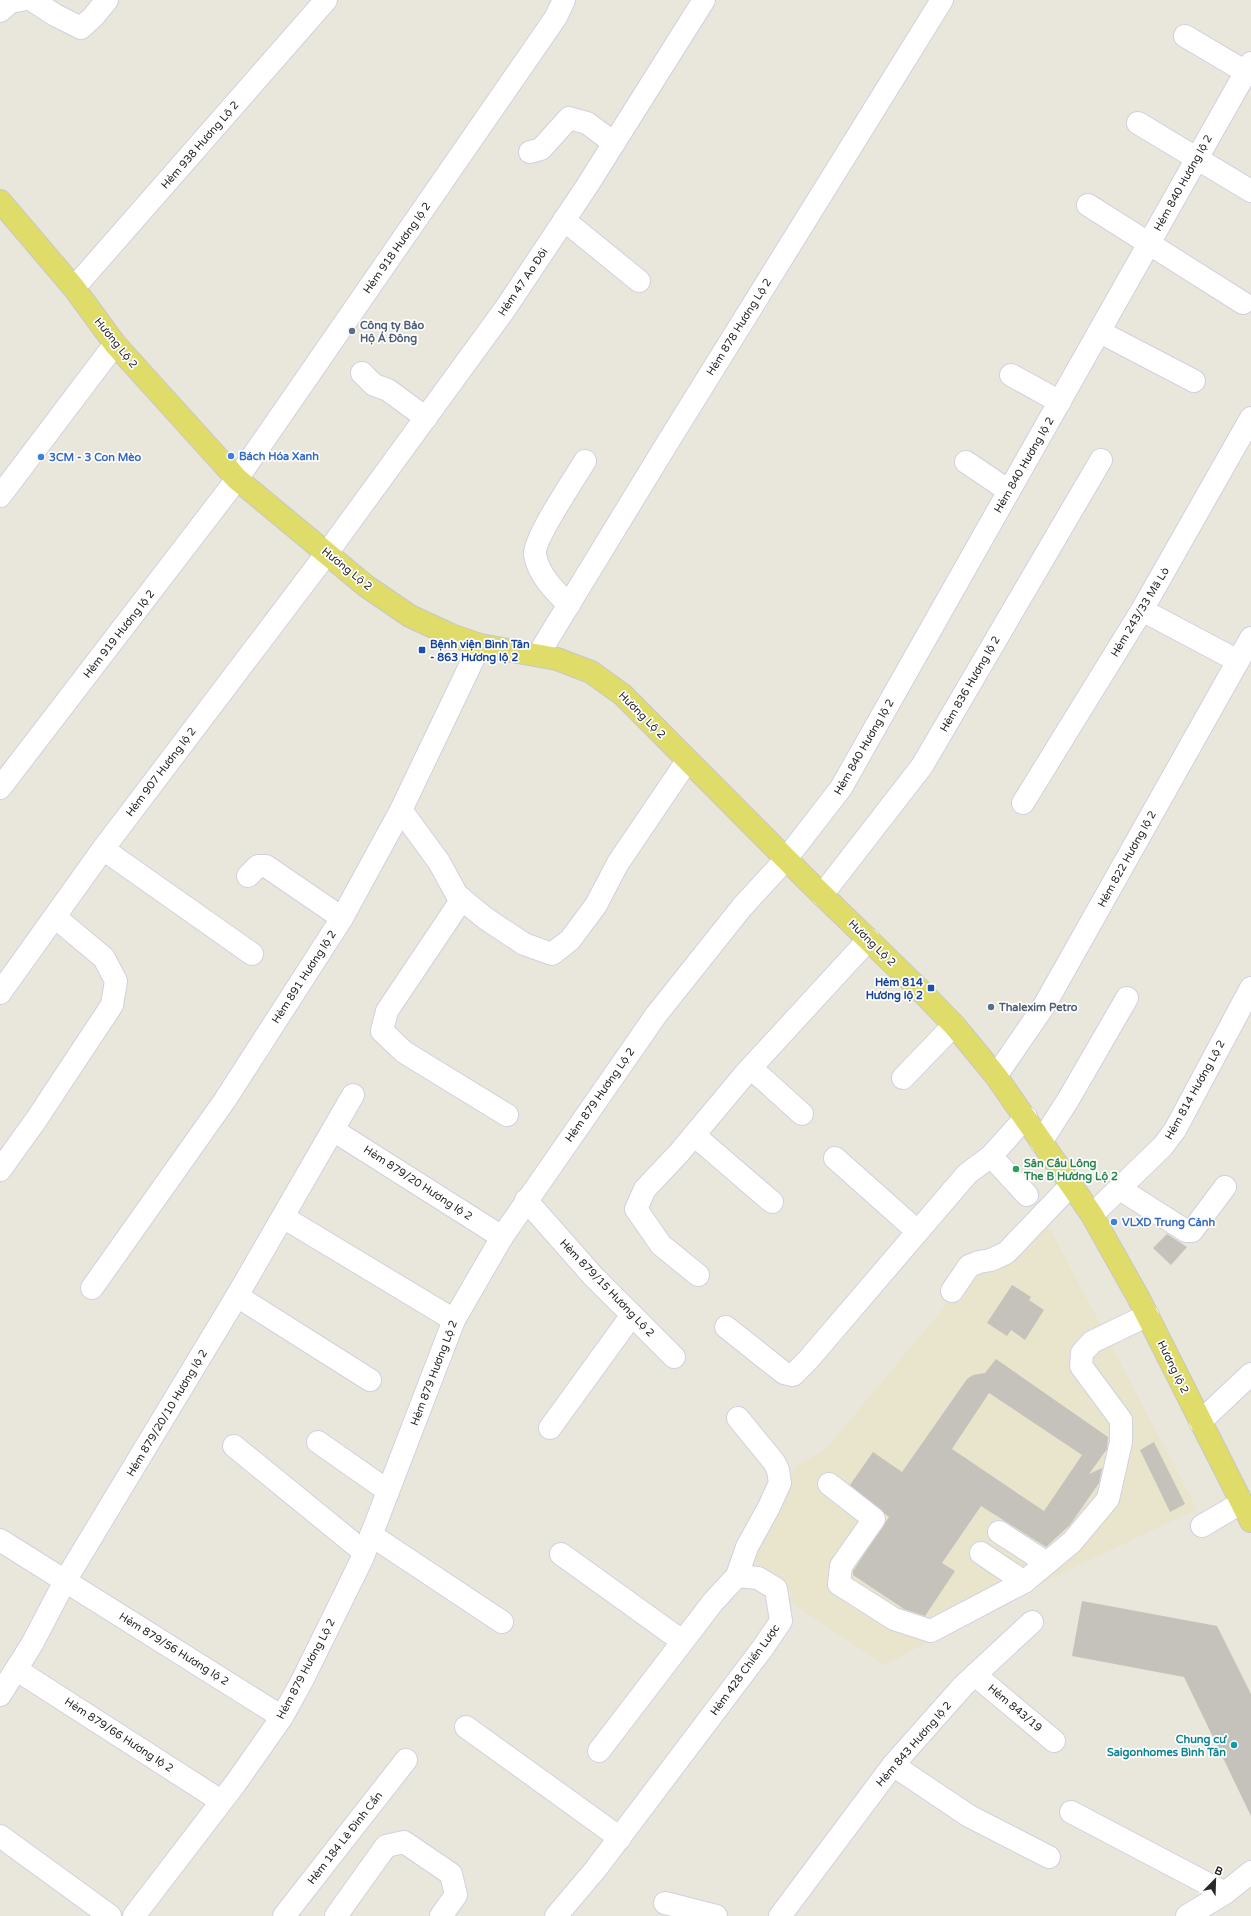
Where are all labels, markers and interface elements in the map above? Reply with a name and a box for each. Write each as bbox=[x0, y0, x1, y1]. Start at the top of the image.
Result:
street label: Hẻm 938 Hương Lộ 2 bbox=[158, 98, 242, 191]
street label: Hẻm 840 Hương lộ 2 bbox=[1151, 132, 1215, 234]
street label: Hẻm 918 Hương lộ 2 bbox=[361, 200, 433, 296]
street label: Hẻm 47 Ao Đôi bbox=[495, 246, 551, 318]
street label: Hẻm 878 Hương Lộ 2 bbox=[704, 276, 774, 378]
street label: Hương Lộ 2 bbox=[92, 315, 140, 371]
place label: Công ty Bảo Hộ Á Đông bbox=[360, 319, 424, 346]
marker: Công ty Bảo Hộ Á Đông bbox=[347, 326, 357, 336]
street label: Hẻm 840 Hương lộ 2 bbox=[991, 415, 1057, 515]
place label: Bách Hóa Xanh bbox=[239, 450, 319, 463]
place label: 3CM - 3 Con Mèo bbox=[49, 451, 142, 464]
marker: Bách Hóa Xanh bbox=[226, 451, 236, 461]
marker: 3CM - 3 Con Mèo bbox=[36, 452, 46, 462]
street label: Hương Lộ 2 bbox=[319, 545, 375, 593]
street label: Hẻm 243/33 Mã Lò bbox=[1108, 565, 1172, 659]
street label: Hẻm 919 Hương lộ 2 bbox=[81, 587, 158, 681]
street label: Hẻm 836 Hương lộ 2 bbox=[937, 634, 1003, 734]
place label: Bệnh viện Bình Tân - 863 Hương lộ 2 bbox=[430, 638, 530, 665]
marker: Bệnh viện Bình Tân - 863 Hương lộ 2 bbox=[417, 645, 427, 655]
street label: Hương Lộ 2 bbox=[616, 689, 668, 741]
street label: Hẻm 840 Hương lộ 2 bbox=[831, 697, 897, 797]
street label: Hẻm 907 Hương lộ 2 bbox=[123, 725, 199, 819]
street label: Hẻm 822 Hương lộ 2 bbox=[1095, 808, 1159, 910]
street label: Hương Lộ 2 bbox=[846, 917, 899, 969]
street label: Hẻm 891 Hương lộ 2 bbox=[269, 928, 339, 1026]
place label: Hẻm 814 Hương lộ 2 bbox=[866, 976, 923, 1003]
marker: Hẻm 814 Hương lộ 2 bbox=[926, 983, 936, 993]
place label: Thalexim Petro bbox=[998, 1001, 1078, 1014]
marker: Thalexim Petro bbox=[986, 1002, 996, 1012]
street label: Hẻm 814 Hương Lộ 2 bbox=[1162, 1038, 1228, 1142]
street label: Hẻm 879 Hương Lộ 2 bbox=[563, 1045, 637, 1145]
street label: Hẻm 879/20 Hương lộ 2 bbox=[361, 1143, 475, 1223]
place label: Sân Cầu Lông The B Hương Lộ 2 bbox=[1023, 1157, 1118, 1184]
marker: Sân Cầu Lông The B Hương Lộ 2 bbox=[1011, 1164, 1021, 1174]
place label: VLXD Trung Cảnh bbox=[1122, 1216, 1215, 1230]
marker: VLXD Trung Cảnh bbox=[1109, 1217, 1119, 1227]
street label: Hẻm 879/15 Hương Lộ 2 bbox=[557, 1237, 657, 1340]
street label: Hẻm 879 Hương Lộ 2 bbox=[408, 1318, 460, 1428]
street label: Hương lộ 2 bbox=[1155, 1338, 1191, 1396]
street label: Hẻm 879/20/10 Hương lộ 2 bbox=[124, 1347, 210, 1479]
street label: Hẻm 879/56 Hương lộ 2 bbox=[117, 1610, 231, 1688]
street label: Hẻm 879 Hương Lộ 2 bbox=[274, 1616, 338, 1721]
street label: Hẻm 428 Chiến Lược bbox=[708, 1622, 783, 1718]
street label: Hẻm 843/19 bbox=[985, 1682, 1045, 1734]
street label: Hẻm 879/66 Hương lộ 2 bbox=[62, 1695, 176, 1775]
street label: Hẻm 843 Hương lộ 2 bbox=[874, 1699, 954, 1789]
place label: Chung cư Saigonhomes Bình Tân bbox=[1107, 1733, 1227, 1760]
marker: Chung cư Saigonhomes Bình Tân bbox=[1229, 1740, 1239, 1750]
street label: Hẻm 184 Lê Đình Cẩn bbox=[305, 1789, 385, 1887]
north arrow bbox=[1195, 1860, 1235, 1900]
text: B bbox=[1213, 1864, 1225, 1879]

